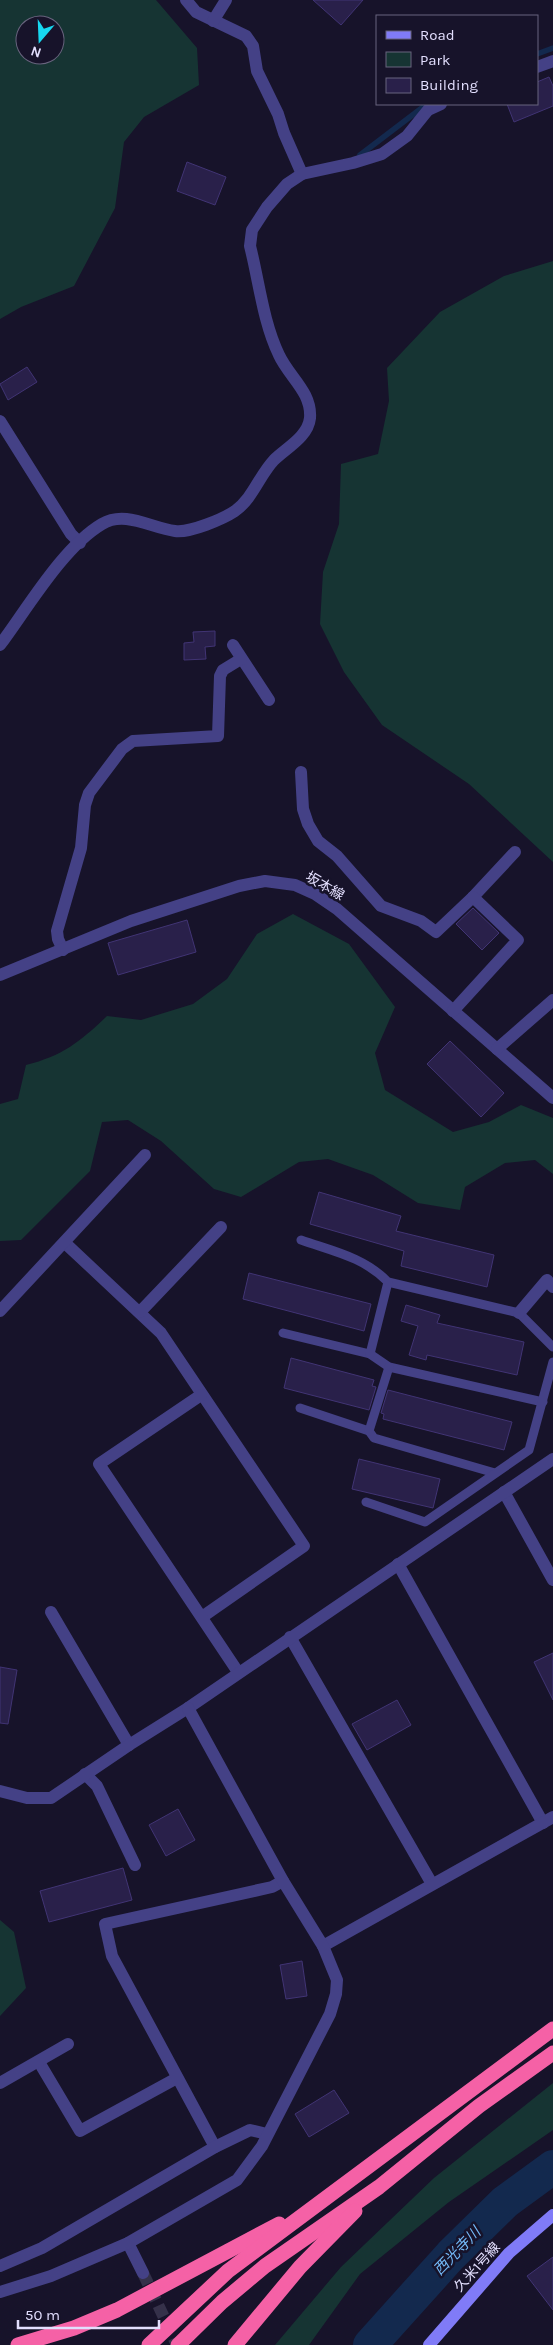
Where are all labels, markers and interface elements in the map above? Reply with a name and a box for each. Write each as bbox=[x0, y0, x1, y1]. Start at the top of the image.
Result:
north arrow bbox=[15, 15, 65, 65]
legend bbox=[376, 15, 538, 105]
text: Road bbox=[420, 26, 455, 44]
text: N bbox=[28, 42, 43, 61]
text: Park bbox=[420, 51, 450, 69]
text: Building bbox=[420, 76, 478, 94]
street label: 坂本線 bbox=[303, 868, 347, 904]
water label: 西光寺川 bbox=[430, 2222, 486, 2279]
street label: 久米1号線 bbox=[450, 2239, 504, 2295]
scale bar bbox=[18, 2298, 159, 2330]
text: 50 m bbox=[25, 2306, 60, 2324]

